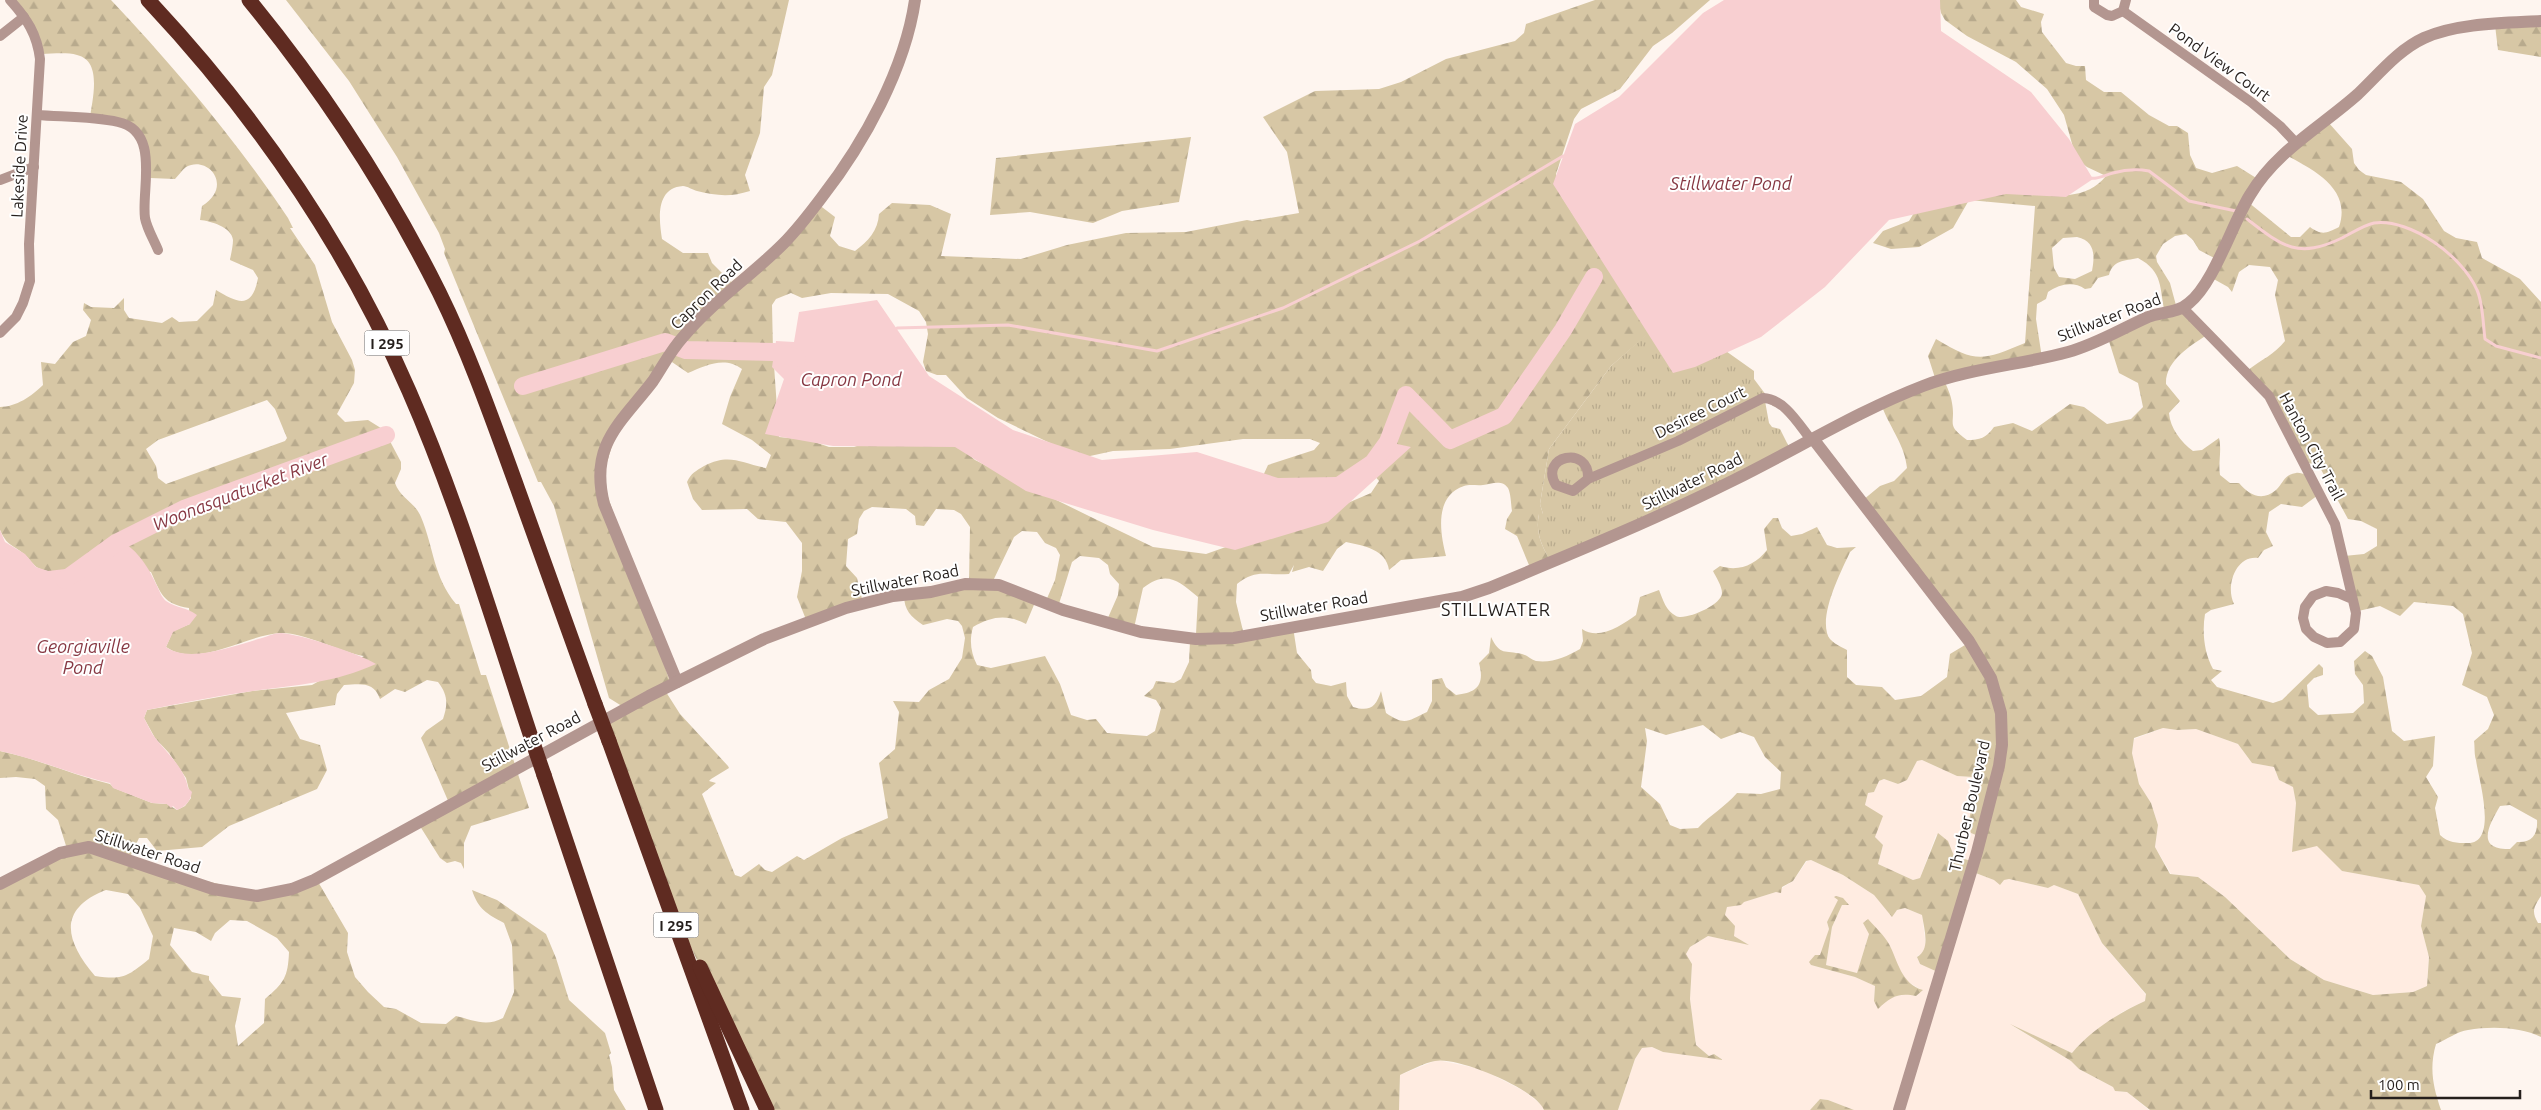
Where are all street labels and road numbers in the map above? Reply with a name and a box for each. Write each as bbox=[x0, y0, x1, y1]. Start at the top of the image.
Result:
street label: Pond View Court bbox=[2166, 19, 2275, 105]
street label: Lakeside Drive bbox=[7, 114, 31, 218]
street label: Capron Road bbox=[666, 255, 746, 333]
street label: Stillwater Road bbox=[2055, 289, 2163, 345]
road number: I 295 bbox=[364, 330, 410, 356]
street label: Desiree Court bbox=[1652, 382, 1749, 442]
street label: Hanton City Trail bbox=[2276, 389, 2348, 503]
street label: Stillwater Road bbox=[1639, 449, 1745, 513]
street label: Stillwater Road bbox=[850, 561, 960, 599]
street label: Stillwater Road bbox=[1259, 588, 1369, 624]
street label: Stillwater Road bbox=[479, 707, 583, 775]
street label: Thurber Boulevard bbox=[1945, 739, 1993, 873]
street label: Stillwater Road bbox=[93, 826, 203, 876]
road number: I 295 bbox=[654, 912, 698, 938]

